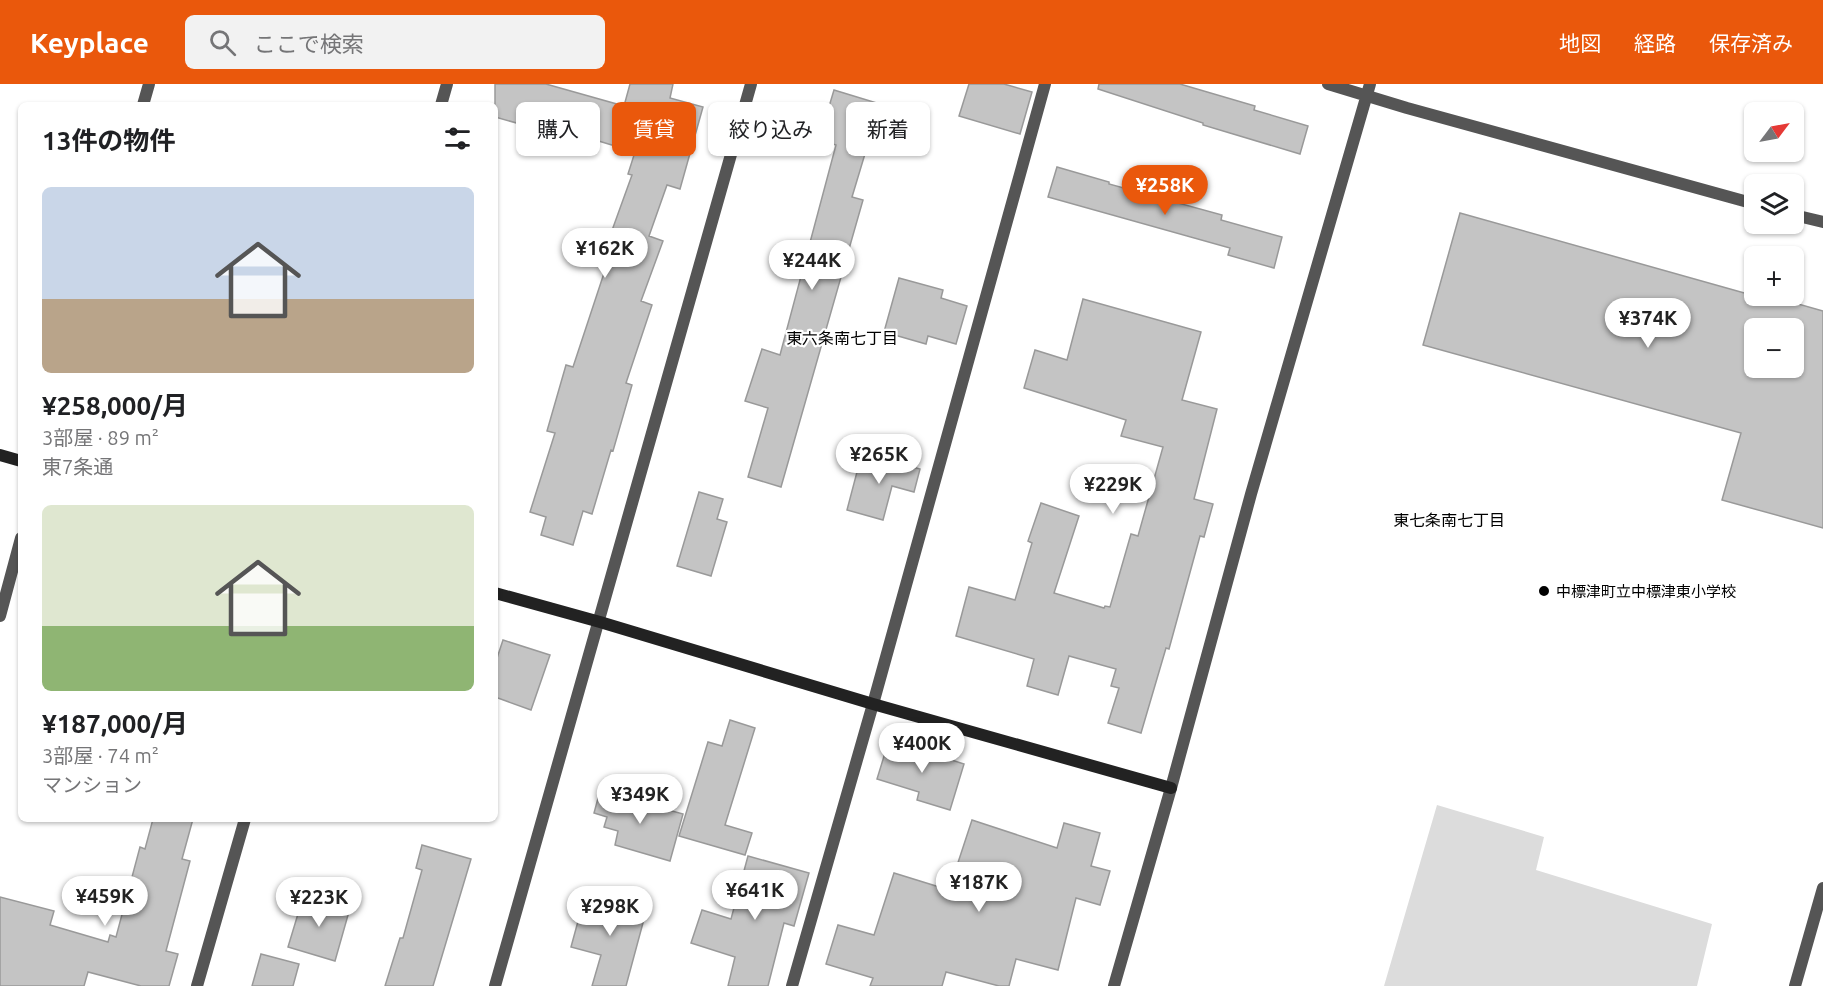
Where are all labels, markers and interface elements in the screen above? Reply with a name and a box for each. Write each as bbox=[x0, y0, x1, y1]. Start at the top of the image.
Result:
search box bbox=[185, 15, 605, 69]
icon: search bbox=[206, 26, 239, 59]
text: Keyplace bbox=[30, 27, 149, 58]
text: ここで検索 bbox=[254, 31, 364, 56]
text: 地図 bbox=[1559, 31, 1601, 55]
text: 経路 bbox=[1634, 31, 1676, 55]
text: 保存済み bbox=[1709, 31, 1793, 55]
chip: 購入 bbox=[516, 102, 600, 156]
chip: 賃貸 bbox=[612, 102, 696, 156]
chip: 絞り込み bbox=[708, 102, 834, 156]
chip: 新着 bbox=[846, 102, 930, 156]
north arrow bbox=[1744, 102, 1804, 162]
map controls bbox=[1744, 102, 1804, 378]
icon: filters bbox=[441, 122, 474, 155]
text: 13件の物件 bbox=[42, 126, 175, 155]
pin: ¥258K bbox=[1123, 165, 1207, 216]
text: ¥258K bbox=[1136, 173, 1194, 196]
button: layers bbox=[1744, 174, 1804, 234]
icon: home bbox=[204, 226, 312, 334]
pin: ¥162K bbox=[563, 228, 647, 279]
text: ¥162K bbox=[576, 236, 634, 259]
pin: ¥244K bbox=[770, 240, 854, 291]
button: + bbox=[1744, 246, 1804, 306]
text: ¥244K bbox=[783, 248, 841, 271]
pin: ¥374K bbox=[1606, 298, 1690, 349]
text: ¥374K bbox=[1619, 306, 1677, 329]
button: − bbox=[1744, 318, 1804, 378]
district label: 東六条南七丁目 bbox=[786, 329, 898, 347]
text: ¥258,000/月 bbox=[42, 391, 188, 420]
text: 3部屋 · 89 m² bbox=[42, 426, 159, 449]
pin: ¥265K bbox=[837, 434, 921, 485]
text: ¥265K bbox=[850, 442, 908, 465]
text: 東7条通 bbox=[42, 455, 113, 478]
pin: ¥229K bbox=[1071, 464, 1155, 515]
text: ¥229K bbox=[1084, 472, 1142, 495]
district label: 東七条南七丁目 bbox=[1393, 511, 1505, 529]
icon: home bbox=[204, 544, 312, 652]
place label: 中標津町立中標津東小学校 bbox=[1556, 583, 1736, 600]
marker: 中標津町立中標津東小学校 bbox=[1537, 584, 1551, 598]
text: ¥187,000/月 bbox=[42, 709, 188, 738]
pin: ¥400K bbox=[880, 723, 964, 774]
text: ¥400K bbox=[893, 731, 951, 754]
text: 3部屋 · 74 m² bbox=[42, 744, 159, 767]
text: マンション bbox=[42, 773, 142, 796]
pin: ¥349K bbox=[598, 774, 682, 825]
text: ¥349K bbox=[611, 782, 669, 805]
pin: ¥187K bbox=[937, 862, 1021, 913]
pin: ¥641K bbox=[713, 870, 797, 921]
text: ¥187K bbox=[950, 870, 1008, 893]
pin: ¥459K bbox=[63, 876, 147, 927]
pin: ¥223K bbox=[277, 877, 361, 928]
text: ¥641K bbox=[726, 878, 784, 901]
text: ¥459K bbox=[76, 884, 134, 907]
text: ¥223K bbox=[290, 885, 348, 908]
pin: ¥298K bbox=[568, 886, 652, 937]
text: ¥298K bbox=[581, 894, 639, 917]

